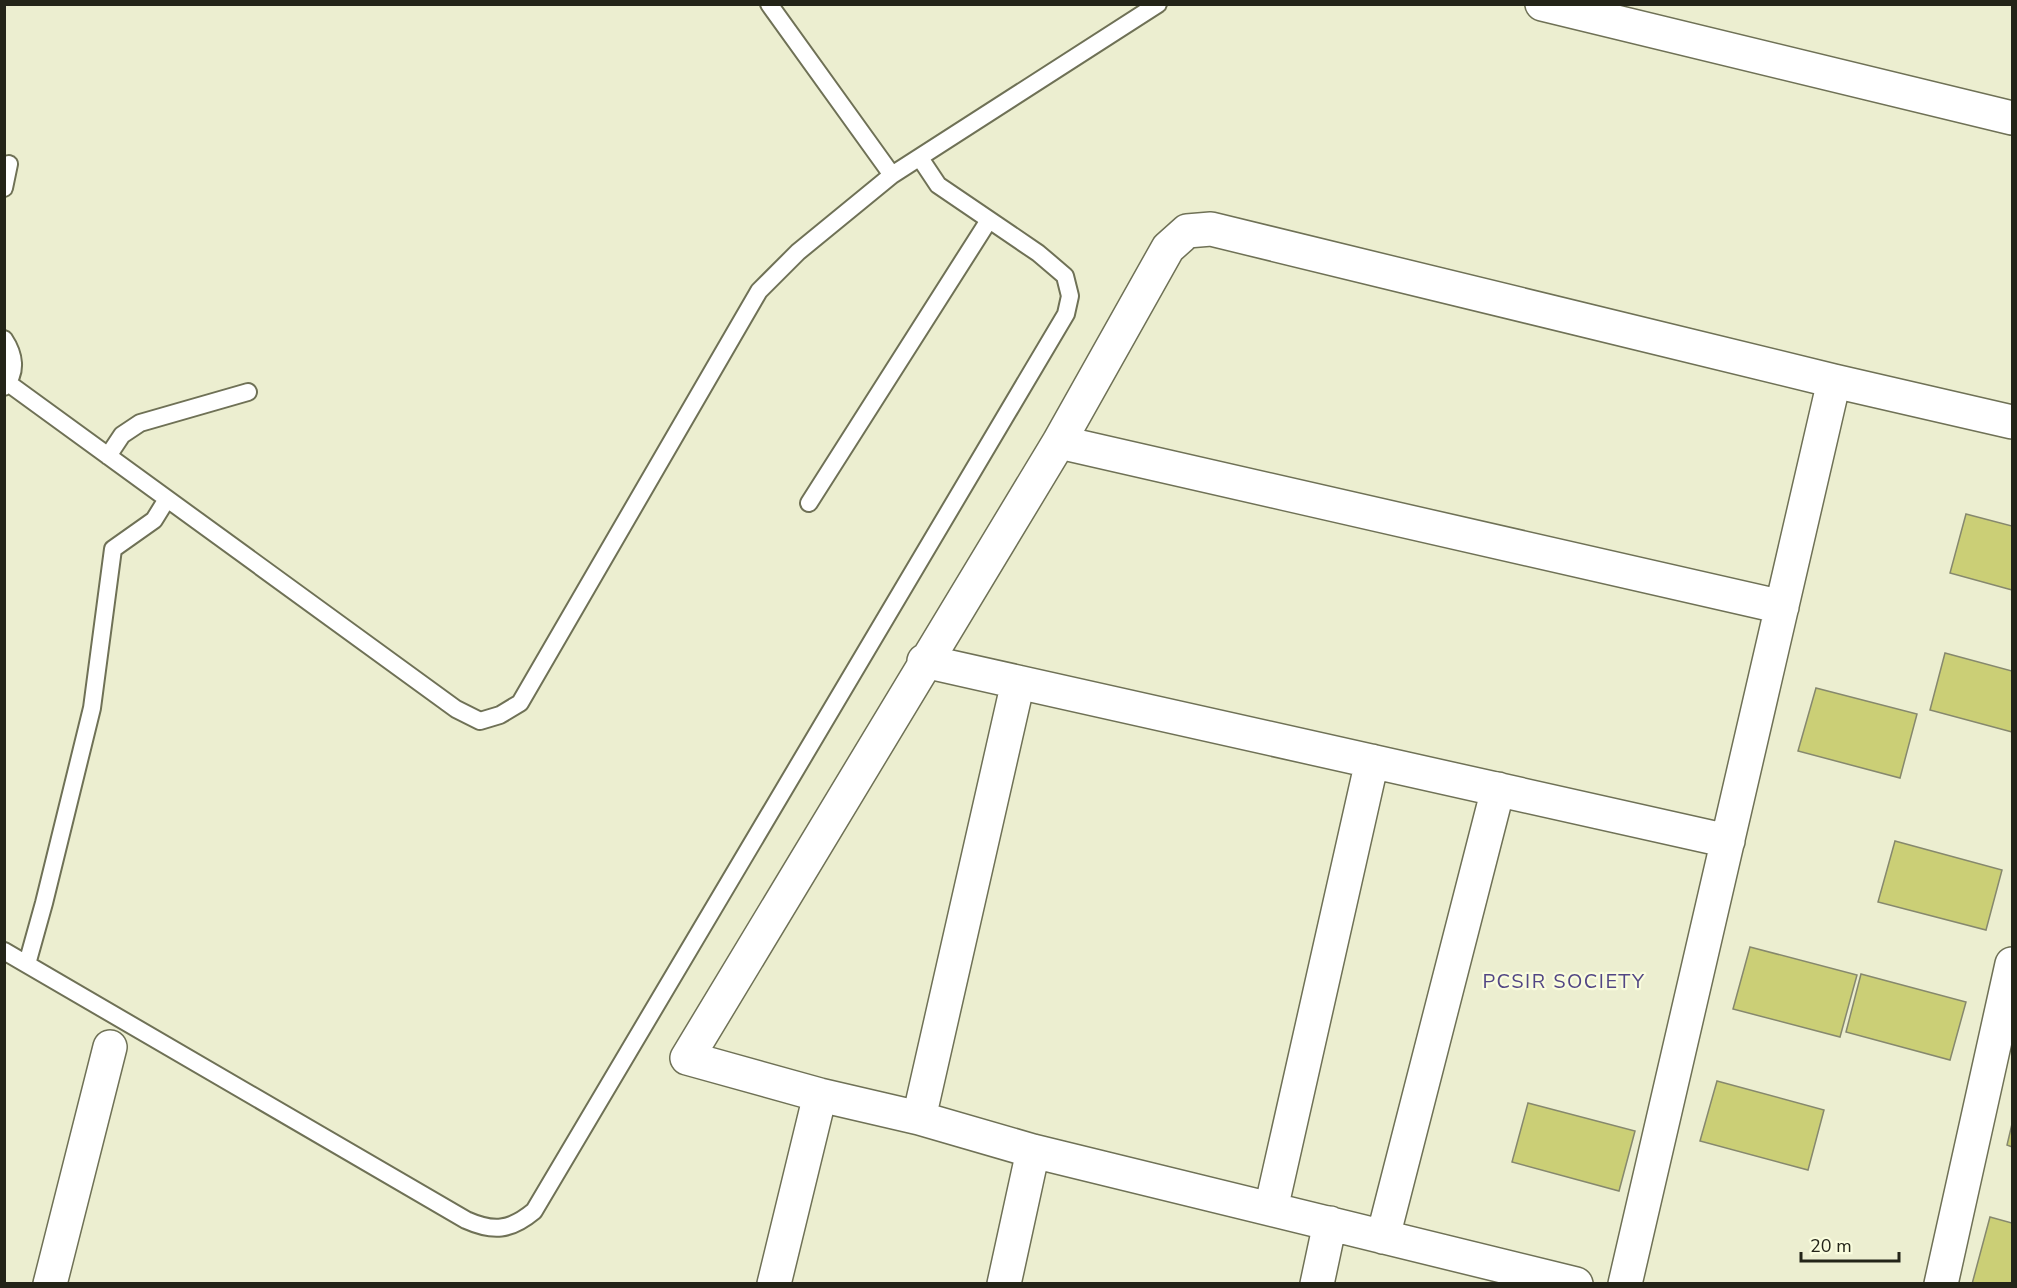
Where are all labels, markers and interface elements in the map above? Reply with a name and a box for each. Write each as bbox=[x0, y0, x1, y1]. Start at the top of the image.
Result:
district label: PCSIR SOCIETY bbox=[1483, 968, 1645, 995]
scale bar bbox=[1801, 1225, 1898, 1263]
text: 20 m bbox=[1810, 1234, 1852, 1258]

